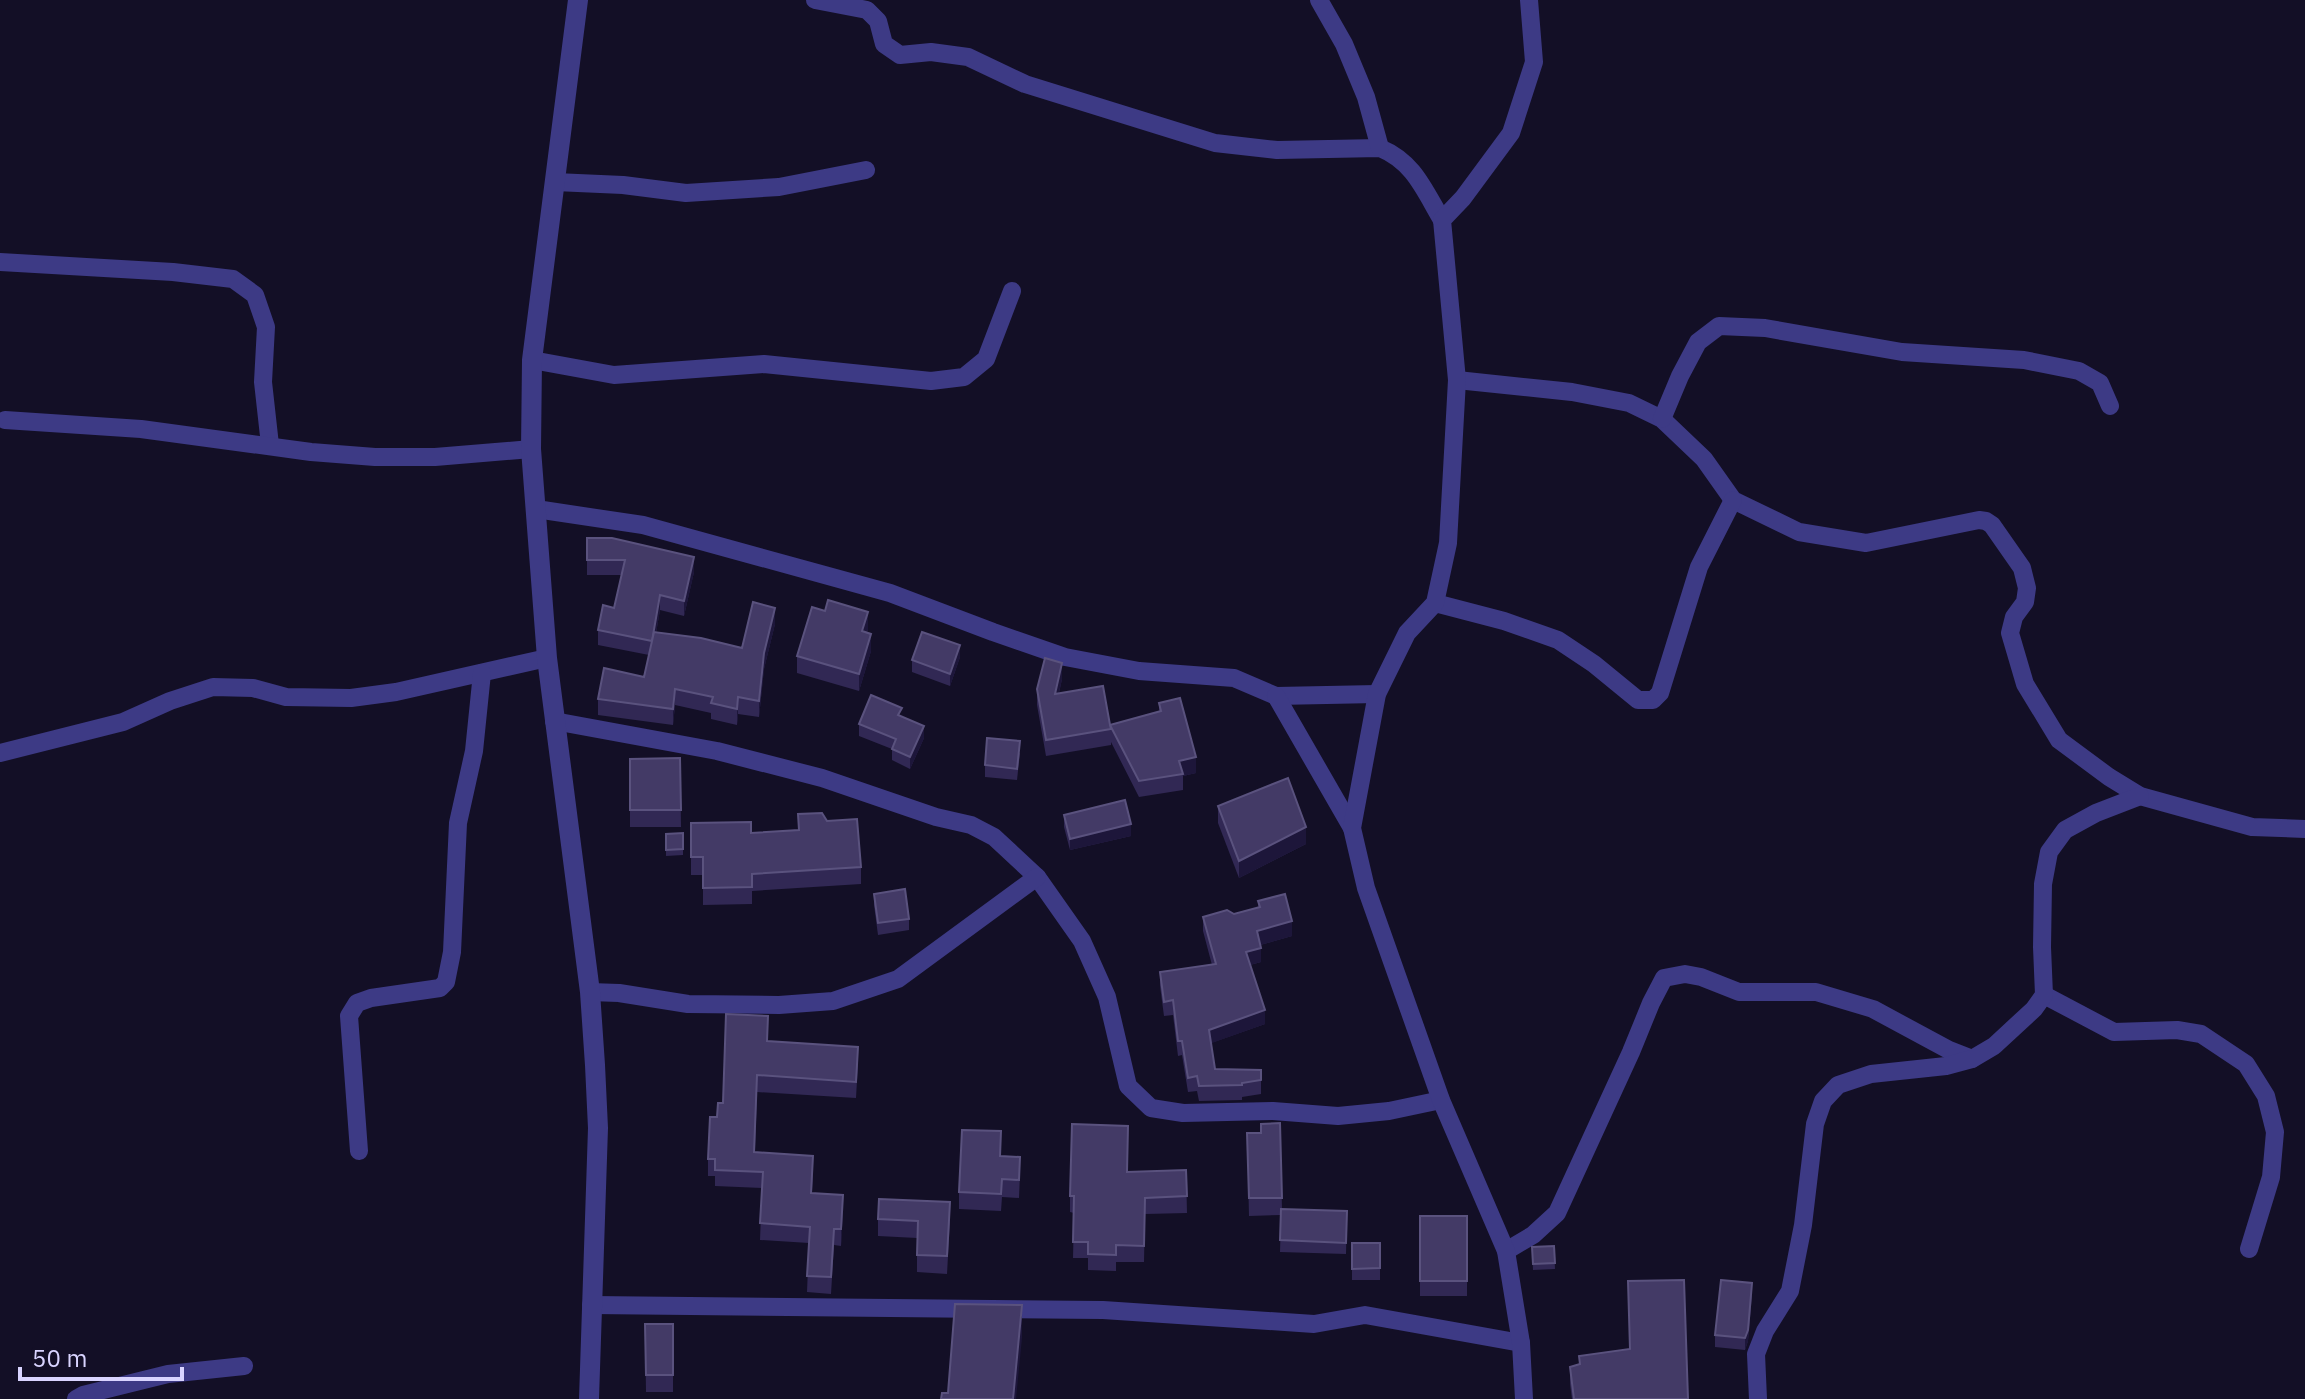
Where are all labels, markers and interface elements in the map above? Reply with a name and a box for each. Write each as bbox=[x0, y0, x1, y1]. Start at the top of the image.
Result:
scale bar bbox=[20, 1331, 182, 1381]
text: 50 m bbox=[32, 1342, 87, 1374]

